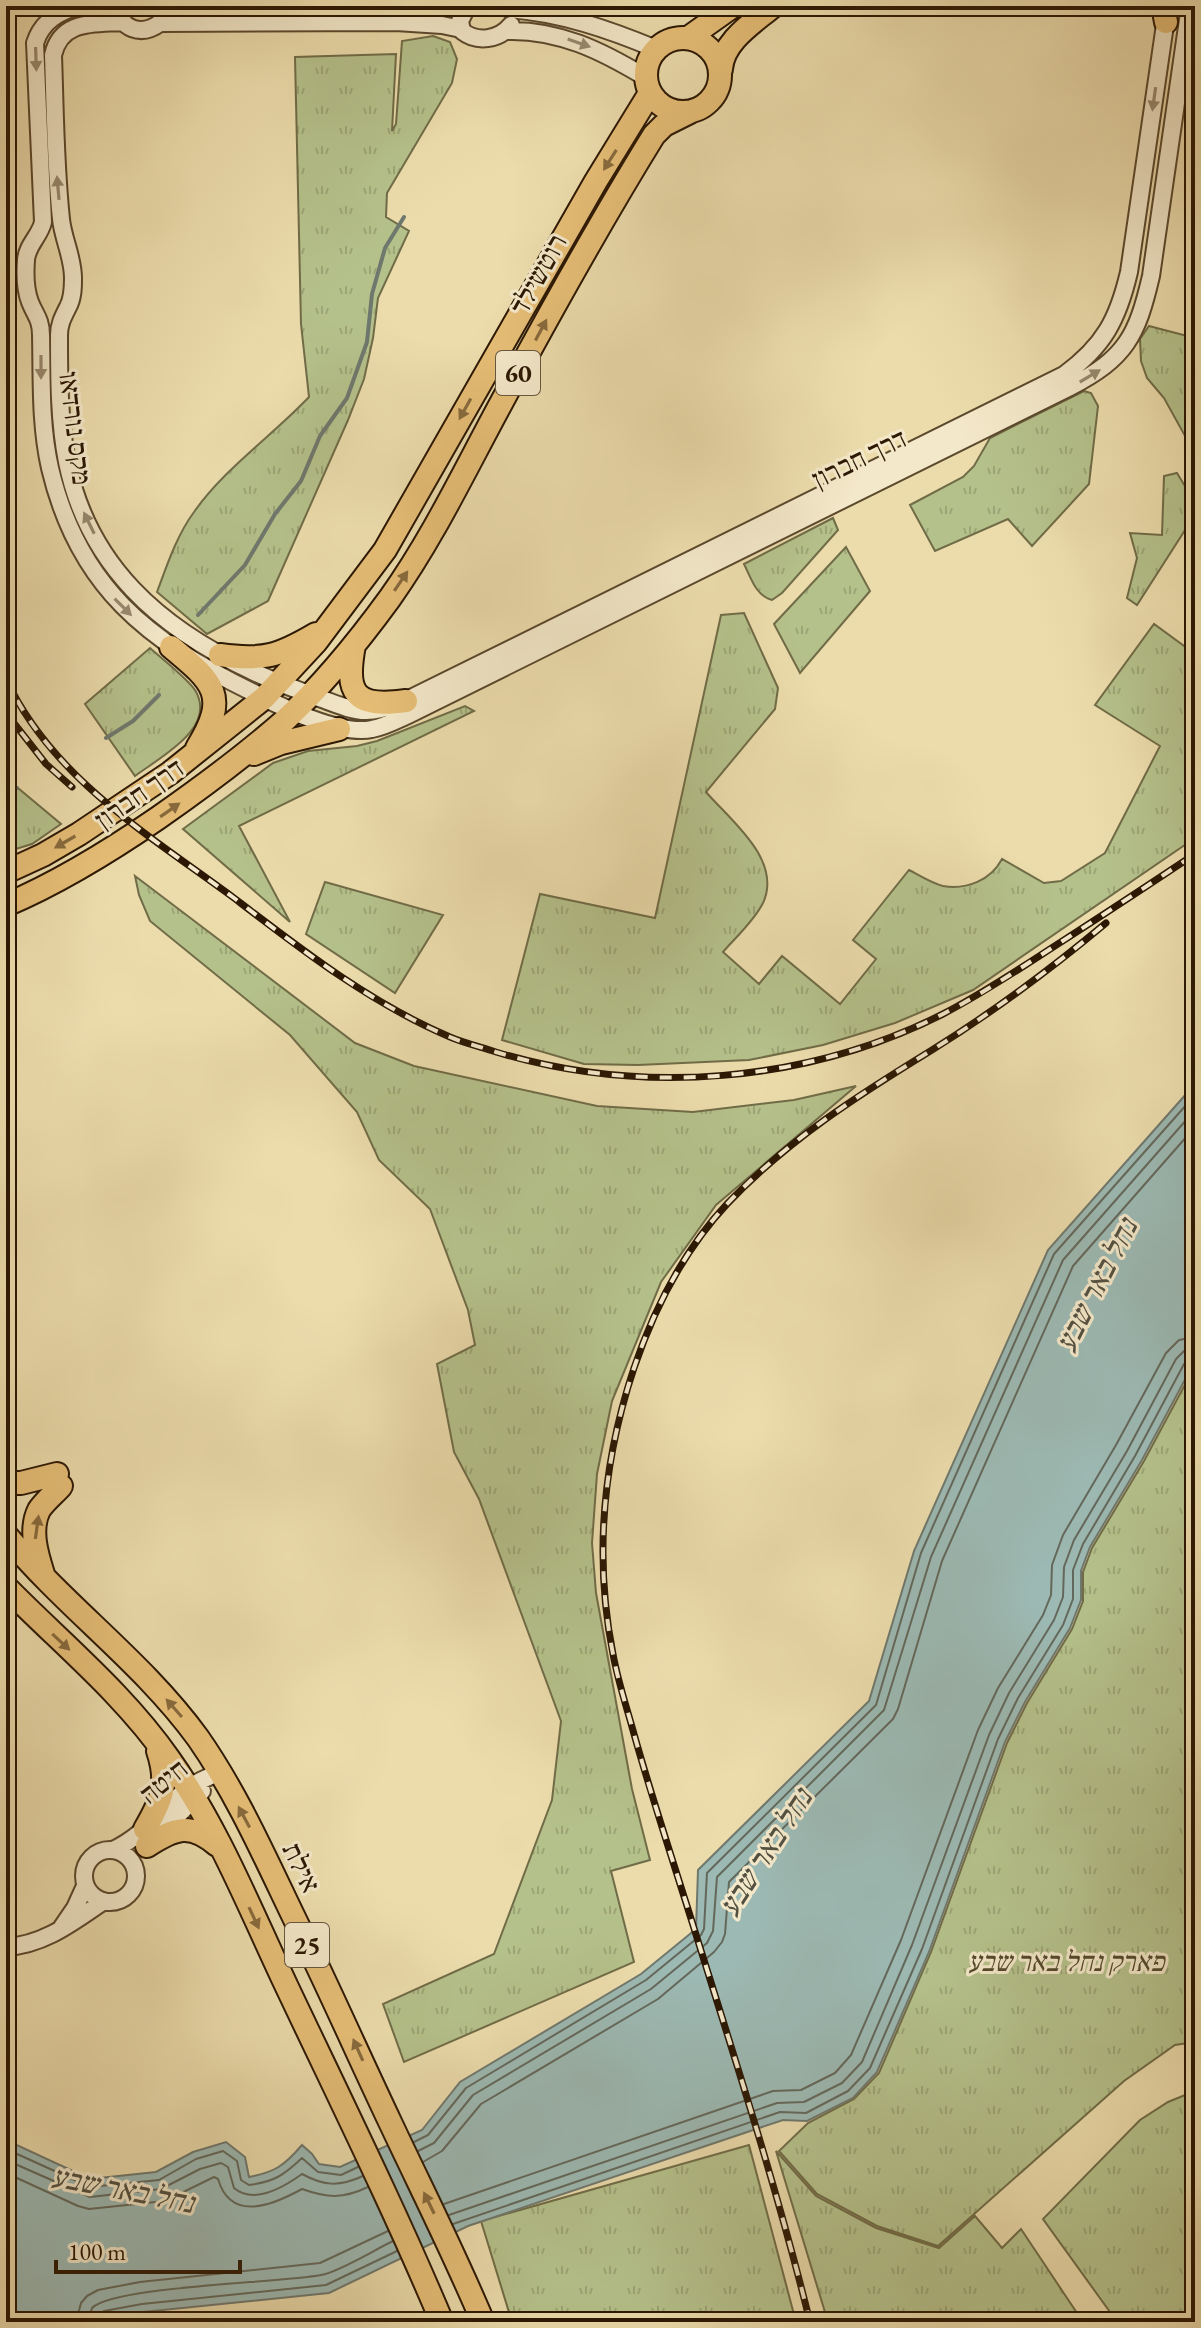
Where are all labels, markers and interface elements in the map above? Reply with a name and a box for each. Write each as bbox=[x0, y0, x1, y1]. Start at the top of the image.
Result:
one-way arrow bbox=[567, 38, 591, 50]
one-way arrow bbox=[29, 47, 42, 72]
one-way arrow bbox=[1147, 87, 1160, 112]
one-way arrow bbox=[602, 149, 617, 170]
one-way arrow bbox=[51, 175, 64, 200]
street label: רוטשילד bbox=[501, 227, 575, 321]
one-way arrow bbox=[534, 318, 547, 341]
road number: 60 bbox=[496, 351, 540, 395]
one-way arrow bbox=[35, 355, 48, 380]
street label: מקס נורדאו bbox=[51, 369, 101, 487]
one-way arrow bbox=[1079, 369, 1101, 383]
one-way arrow bbox=[458, 397, 472, 420]
street label: דרך חברון bbox=[806, 420, 912, 496]
one-way arrow bbox=[82, 511, 96, 535]
one-way arrow bbox=[393, 571, 408, 592]
one-way arrow bbox=[114, 597, 132, 616]
street label: דרך חברון bbox=[87, 749, 191, 837]
one-way arrow bbox=[159, 803, 180, 818]
one-way arrow bbox=[54, 835, 76, 849]
water label: נחל באר שבע bbox=[1046, 1210, 1147, 1358]
one-way arrow bbox=[31, 1514, 44, 1539]
one-way arrow bbox=[51, 1633, 70, 1651]
one-way arrow bbox=[166, 1699, 183, 1719]
street label: חיטה bbox=[131, 1750, 195, 1812]
water label: נחל באר שבע bbox=[709, 1779, 822, 1923]
one-way arrow bbox=[237, 1806, 251, 1828]
street label: אילת bbox=[274, 1836, 330, 1898]
one-way arrow bbox=[247, 1906, 261, 1929]
road number: 25 bbox=[285, 1923, 329, 1967]
park label: פארק נחל באר שבע bbox=[968, 1943, 1166, 1979]
one-way arrow bbox=[351, 2039, 365, 2062]
water label: נחל באר שבע bbox=[48, 2156, 200, 2222]
one-way arrow bbox=[422, 2192, 436, 2215]
scale bar bbox=[56, 2224, 240, 2274]
text: 100 m bbox=[68, 2236, 126, 2267]

